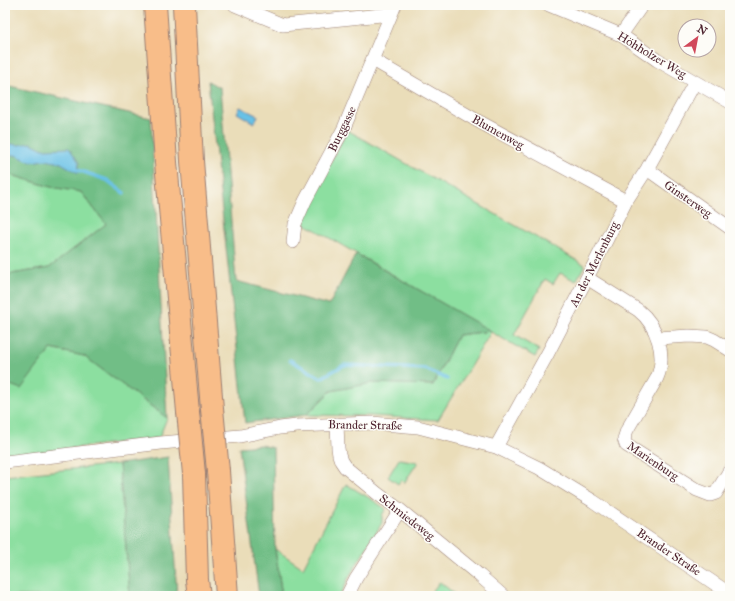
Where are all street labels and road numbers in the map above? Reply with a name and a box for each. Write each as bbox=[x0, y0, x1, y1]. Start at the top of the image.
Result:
street label: Höhholzer Weg bbox=[614, 29, 689, 82]
street label: Burggasse bbox=[325, 104, 360, 154]
street label: Blumenweg bbox=[469, 112, 527, 153]
street label: Ginsterweg bbox=[661, 177, 715, 222]
street label: An der Merlenburg bbox=[566, 219, 623, 310]
street label: Brander Straße bbox=[328, 417, 402, 433]
street label: Marienburg bbox=[624, 439, 682, 484]
street label: Schmiedeweg bbox=[376, 491, 438, 544]
street label: Brander Straße bbox=[634, 526, 704, 578]

